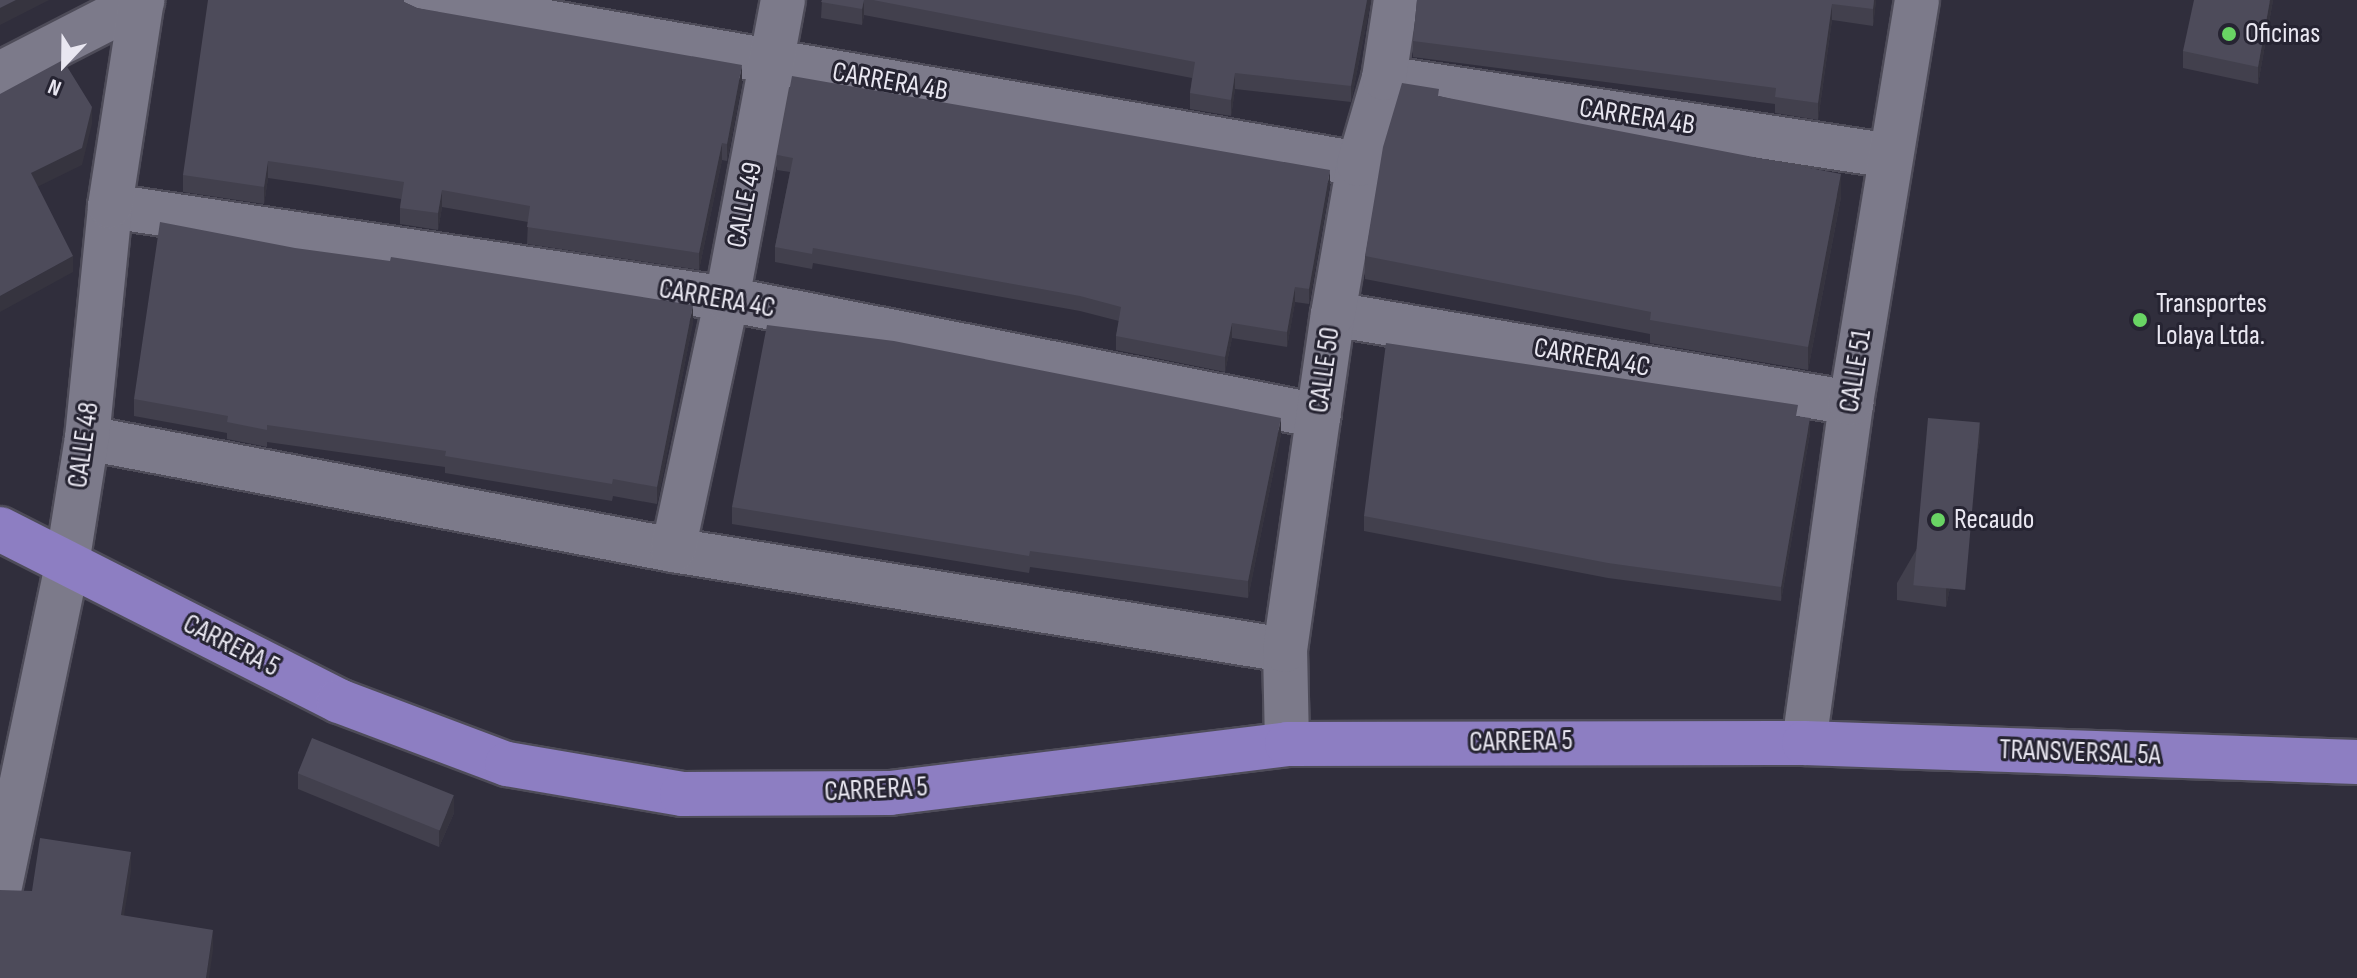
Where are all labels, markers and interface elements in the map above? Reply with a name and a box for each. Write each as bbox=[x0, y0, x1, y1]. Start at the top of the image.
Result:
place label: Oficinas bbox=[2245, 17, 2320, 51]
north arrow bbox=[24, 24, 104, 104]
marker: Oficinas bbox=[2220, 25, 2238, 43]
street label: CARRERA 4B bbox=[830, 55, 950, 109]
text: N bbox=[44, 72, 65, 101]
street label: CARRERA 4B bbox=[1577, 91, 1697, 143]
street label: CALLE 49 bbox=[720, 159, 770, 251]
street label: CARRERA 4C bbox=[656, 272, 778, 326]
place label: Transportes Lolaya Ltda. bbox=[2156, 287, 2267, 353]
marker: Transportes Lolaya Ltda. bbox=[2131, 311, 2149, 329]
street label: CALLE 50 bbox=[1302, 325, 1348, 415]
street label: CALLE 51 bbox=[1833, 327, 1879, 415]
street label: CARRERA 4C bbox=[1531, 331, 1653, 385]
street label: CALLE 48 bbox=[61, 400, 107, 490]
place label: Recaudo bbox=[1954, 503, 2034, 537]
marker: Recaudo bbox=[1929, 511, 1947, 529]
street label: CARRERA 5 bbox=[177, 608, 285, 684]
street label: CARRERA 5 bbox=[1469, 724, 1573, 760]
street label: TRANSVERSAL 5A bbox=[1999, 733, 2161, 773]
street label: CARRERA 5 bbox=[824, 771, 928, 809]

